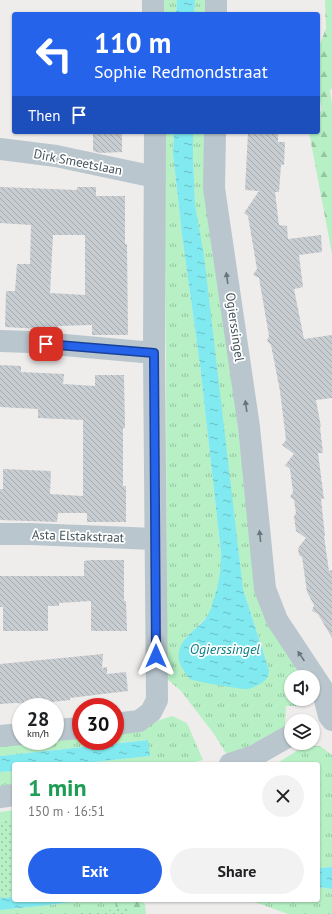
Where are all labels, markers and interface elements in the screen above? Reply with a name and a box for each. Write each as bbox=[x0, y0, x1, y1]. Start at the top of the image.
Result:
text: 110 m bbox=[94, 24, 171, 61]
icon: left bbox=[28, 28, 80, 80]
text: Sophie Redmondstraat bbox=[94, 60, 268, 83]
icon: arrive bbox=[68, 104, 90, 126]
text: Then bbox=[28, 106, 60, 125]
street label: Dirk Smeetslaan bbox=[32, 145, 124, 179]
one-way arrow bbox=[224, 272, 230, 284]
street label: Ogierssingel bbox=[222, 291, 248, 363]
pin bbox=[29, 327, 63, 361]
icon: arrive bbox=[35, 333, 57, 355]
one-way arrow bbox=[243, 400, 249, 412]
street label: Asta Elstakstraat bbox=[32, 526, 125, 546]
one-way arrow bbox=[257, 530, 263, 542]
position arrow bbox=[135, 635, 177, 677]
water label: Ogierssingel bbox=[190, 640, 260, 658]
one-way arrow bbox=[297, 651, 305, 661]
map controls bbox=[284, 670, 320, 750]
button: sound bbox=[284, 670, 320, 706]
speed limit sign: 30 bbox=[72, 698, 124, 750]
text: 28 bbox=[27, 706, 49, 732]
button: layers bbox=[284, 714, 320, 750]
text: km/h bbox=[27, 727, 49, 740]
text: 1 min bbox=[28, 772, 87, 803]
button: close bbox=[262, 775, 304, 817]
text: 150 m · 16:51 bbox=[28, 803, 105, 820]
button: Exit bbox=[28, 848, 162, 894]
button: Share bbox=[170, 848, 304, 894]

